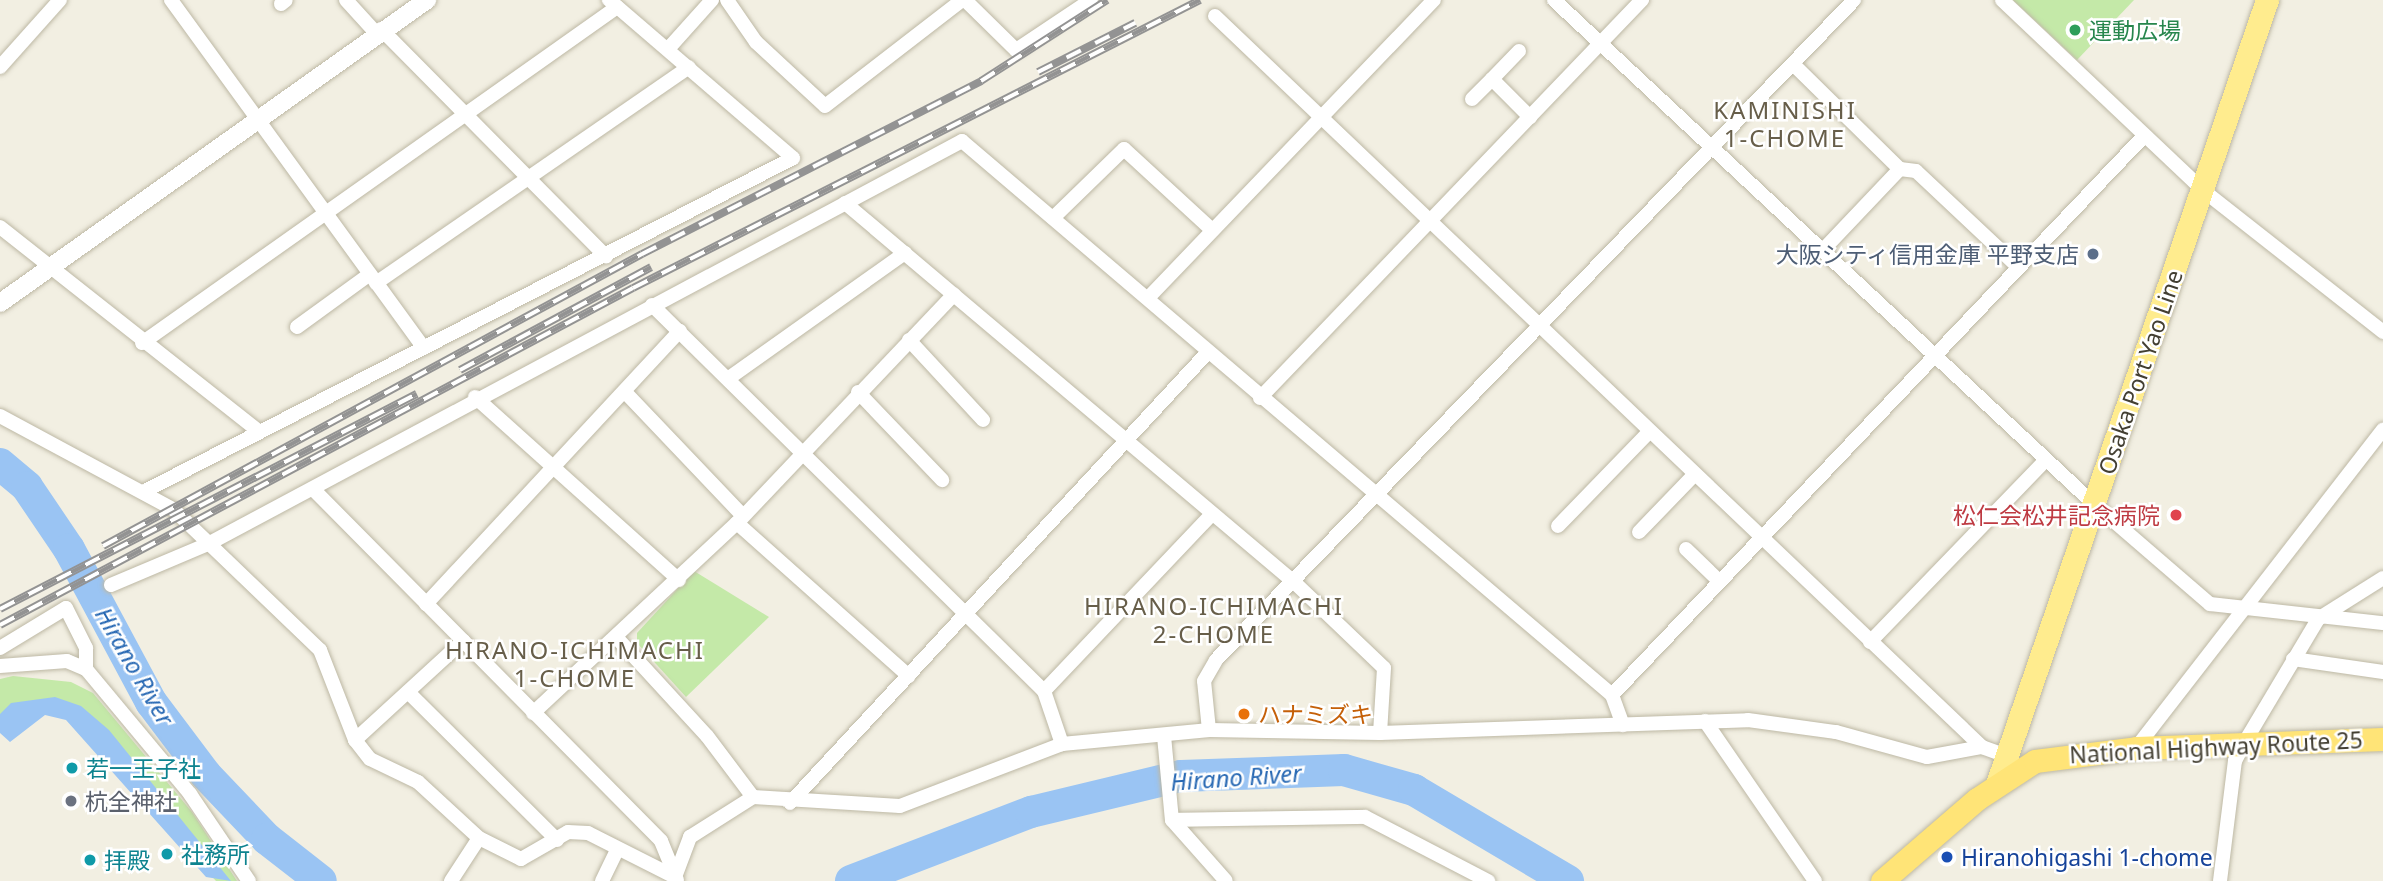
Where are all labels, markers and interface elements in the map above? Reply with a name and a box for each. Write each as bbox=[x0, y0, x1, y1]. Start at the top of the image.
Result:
place label: 運動広場 bbox=[2089, 16, 2181, 44]
marker: 運動広場 bbox=[2067, 22, 2083, 38]
district label: KAMINISHI 1-CHOME bbox=[1714, 96, 1856, 152]
place label: 大阪シティ信用金庫 平野支店 bbox=[1774, 240, 2079, 268]
marker: 大阪シティ信用金庫 平野支店 bbox=[2085, 246, 2101, 262]
street label: Osaka Port Yao Line bbox=[2092, 266, 2188, 478]
place label: 松仁会松井記念病院 bbox=[1953, 501, 2160, 529]
marker: 松仁会松井記念病院 bbox=[2166, 505, 2186, 525]
district label: HIRANO-ICHIMACHI 2-CHOME bbox=[1086, 592, 1342, 648]
water label: Hirano River bbox=[90, 602, 180, 730]
district label: HIRANO-ICHIMACHI 1-CHOME bbox=[447, 636, 703, 692]
place label: ハナミズキ bbox=[1258, 700, 1373, 728]
marker: ハナミズキ bbox=[1236, 706, 1252, 722]
street label: National Highway Route 25 bbox=[2069, 726, 2363, 768]
place label: 若一王子社 bbox=[86, 754, 201, 782]
water label: Hirano River bbox=[1169, 758, 1303, 796]
marker: 若一王子社 bbox=[64, 760, 80, 776]
place label: 杭全神社 bbox=[85, 787, 177, 815]
marker: 杭全神社 bbox=[63, 793, 79, 809]
place label: 社務所 bbox=[181, 840, 250, 868]
place label: Hiranohigashi 1-chome bbox=[1961, 843, 2213, 871]
place label: 拝殿 bbox=[104, 846, 150, 874]
marker: 社務所 bbox=[159, 846, 175, 862]
marker: Hiranohigashi 1-chome bbox=[1939, 849, 1955, 865]
marker: 拝殿 bbox=[82, 852, 98, 868]

